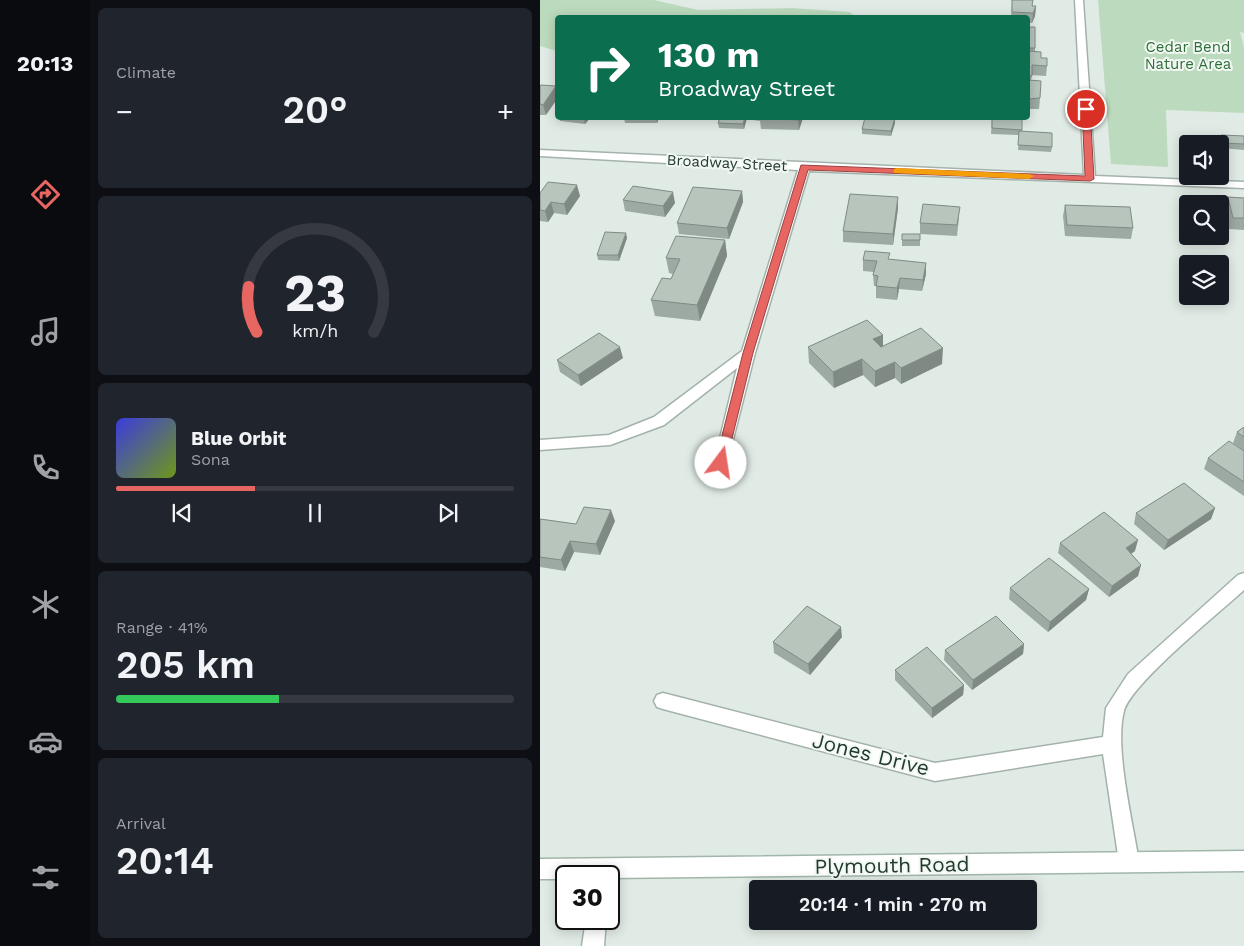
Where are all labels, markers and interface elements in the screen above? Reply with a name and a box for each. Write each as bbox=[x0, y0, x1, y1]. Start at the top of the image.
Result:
text: 130 m bbox=[658, 34, 759, 76]
icon: right bbox=[575, 35, 640, 100]
park label: Cedar Bend Nature Area bbox=[1145, 38, 1232, 73]
text: 20:13 bbox=[17, 51, 73, 76]
text: Climate bbox=[116, 63, 176, 82]
text: Broadway Street bbox=[658, 76, 835, 101]
text: 20° bbox=[283, 88, 347, 132]
pin bbox=[1065, 88, 1107, 130]
text: − bbox=[116, 95, 133, 128]
text: + bbox=[497, 95, 514, 128]
icon: arrive bbox=[1072, 95, 1100, 123]
map controls bbox=[1179, 135, 1229, 305]
button: sound bbox=[1179, 135, 1229, 185]
street label: Broadway Street bbox=[666, 151, 788, 175]
icon: directions bbox=[28, 177, 63, 212]
button: search bbox=[1179, 195, 1229, 245]
button: layers bbox=[1179, 255, 1229, 305]
text: 23 bbox=[284, 263, 346, 324]
icon: music bbox=[28, 314, 63, 349]
text: km/h bbox=[292, 320, 338, 341]
text: Blue Orbit bbox=[191, 427, 286, 450]
position arrow bbox=[694, 436, 746, 488]
icon: phone bbox=[28, 450, 63, 485]
text: Sona bbox=[191, 450, 230, 469]
icon: previous bbox=[168, 499, 196, 527]
icon: pause bbox=[301, 499, 329, 527]
icon: next bbox=[434, 499, 462, 527]
icon: climate bbox=[28, 587, 63, 622]
text: Range · 41% bbox=[116, 618, 207, 637]
text: 205 km bbox=[116, 643, 255, 687]
icon: car bbox=[28, 724, 63, 759]
street label: Jones Drive bbox=[810, 727, 932, 781]
text: Arrival bbox=[116, 814, 166, 833]
text: 20:14 bbox=[116, 839, 214, 883]
street label: Plymouth Road bbox=[814, 851, 970, 879]
icon: filters bbox=[28, 860, 63, 895]
speed limit sign: 30 bbox=[555, 865, 620, 930]
text: 20:14 · 1 min · 270 m bbox=[799, 893, 987, 916]

